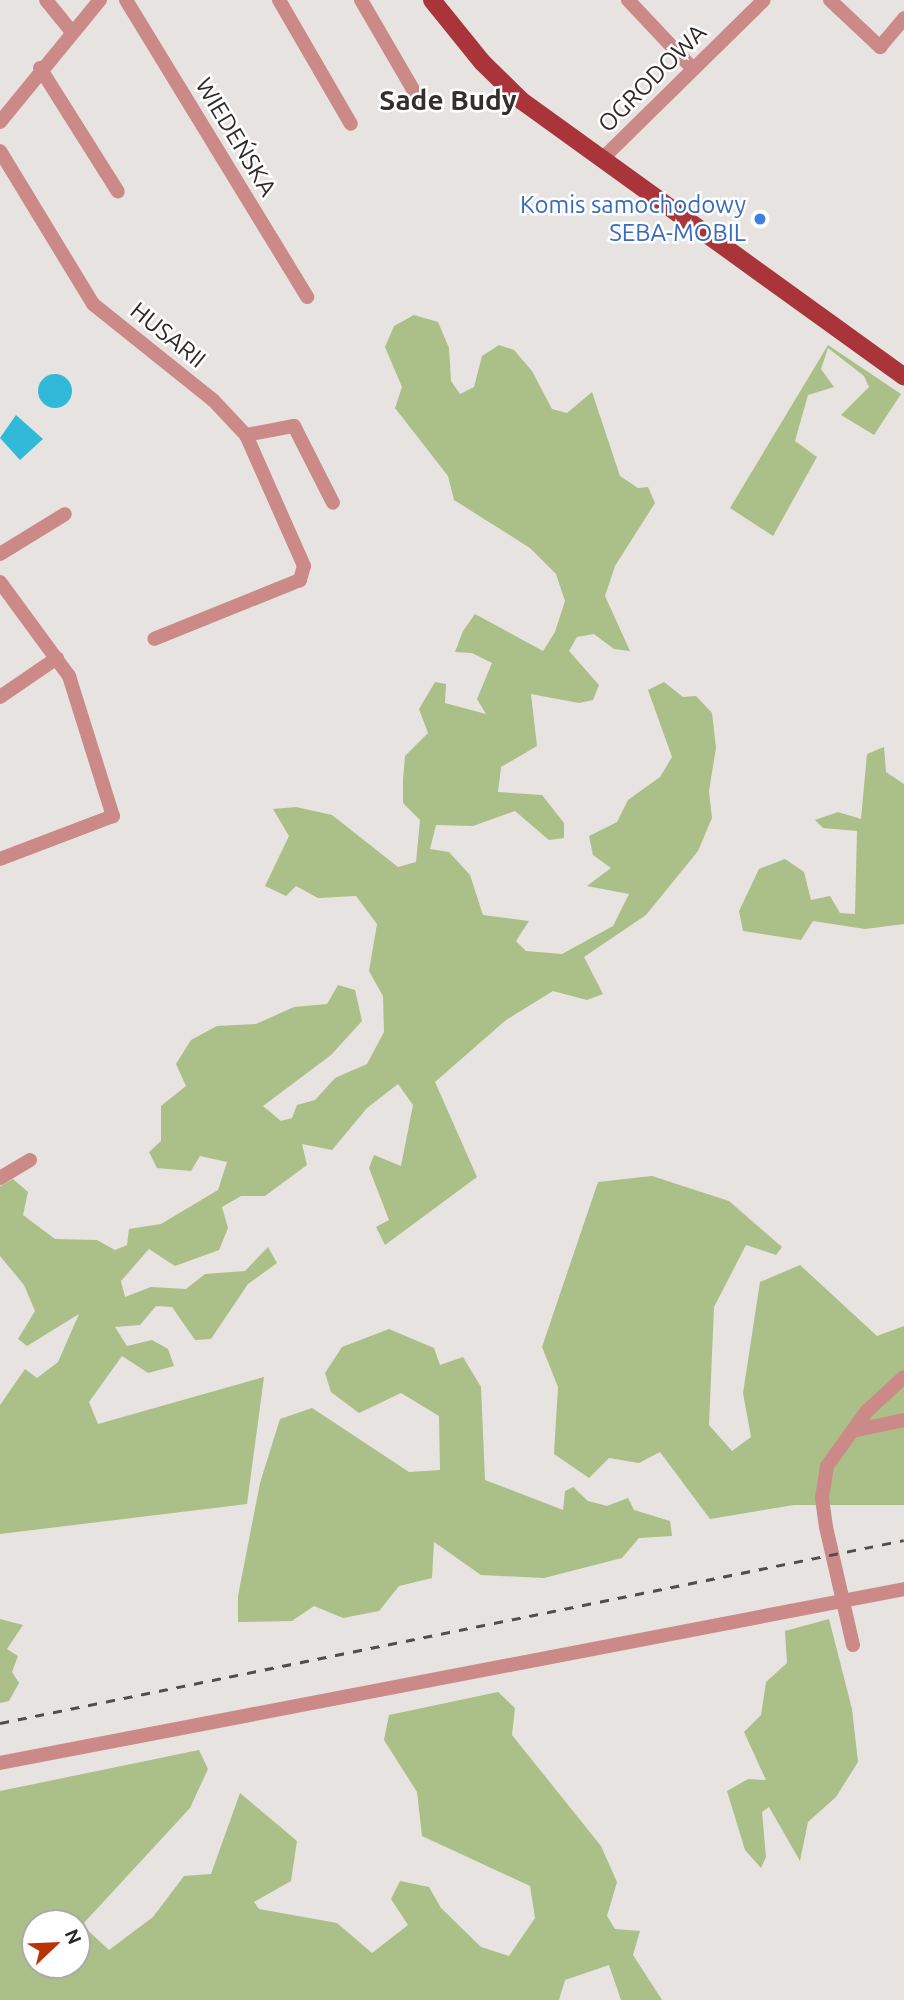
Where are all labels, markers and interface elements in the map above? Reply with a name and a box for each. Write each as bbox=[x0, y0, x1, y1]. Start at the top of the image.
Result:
street label: OGRODOWA bbox=[592, 18, 712, 138]
street label: WIEDEŃSKA bbox=[189, 73, 283, 201]
district label: Sade Budy bbox=[379, 83, 517, 117]
place label: Komis samochodowy SEBA-MOBIL bbox=[520, 191, 746, 247]
marker: Komis samochodowy SEBA-MOBIL bbox=[752, 211, 768, 227]
street label: HUSARII bbox=[125, 296, 211, 374]
north arrow bbox=[21, 1909, 91, 1979]
text: N bbox=[61, 1926, 86, 1947]

